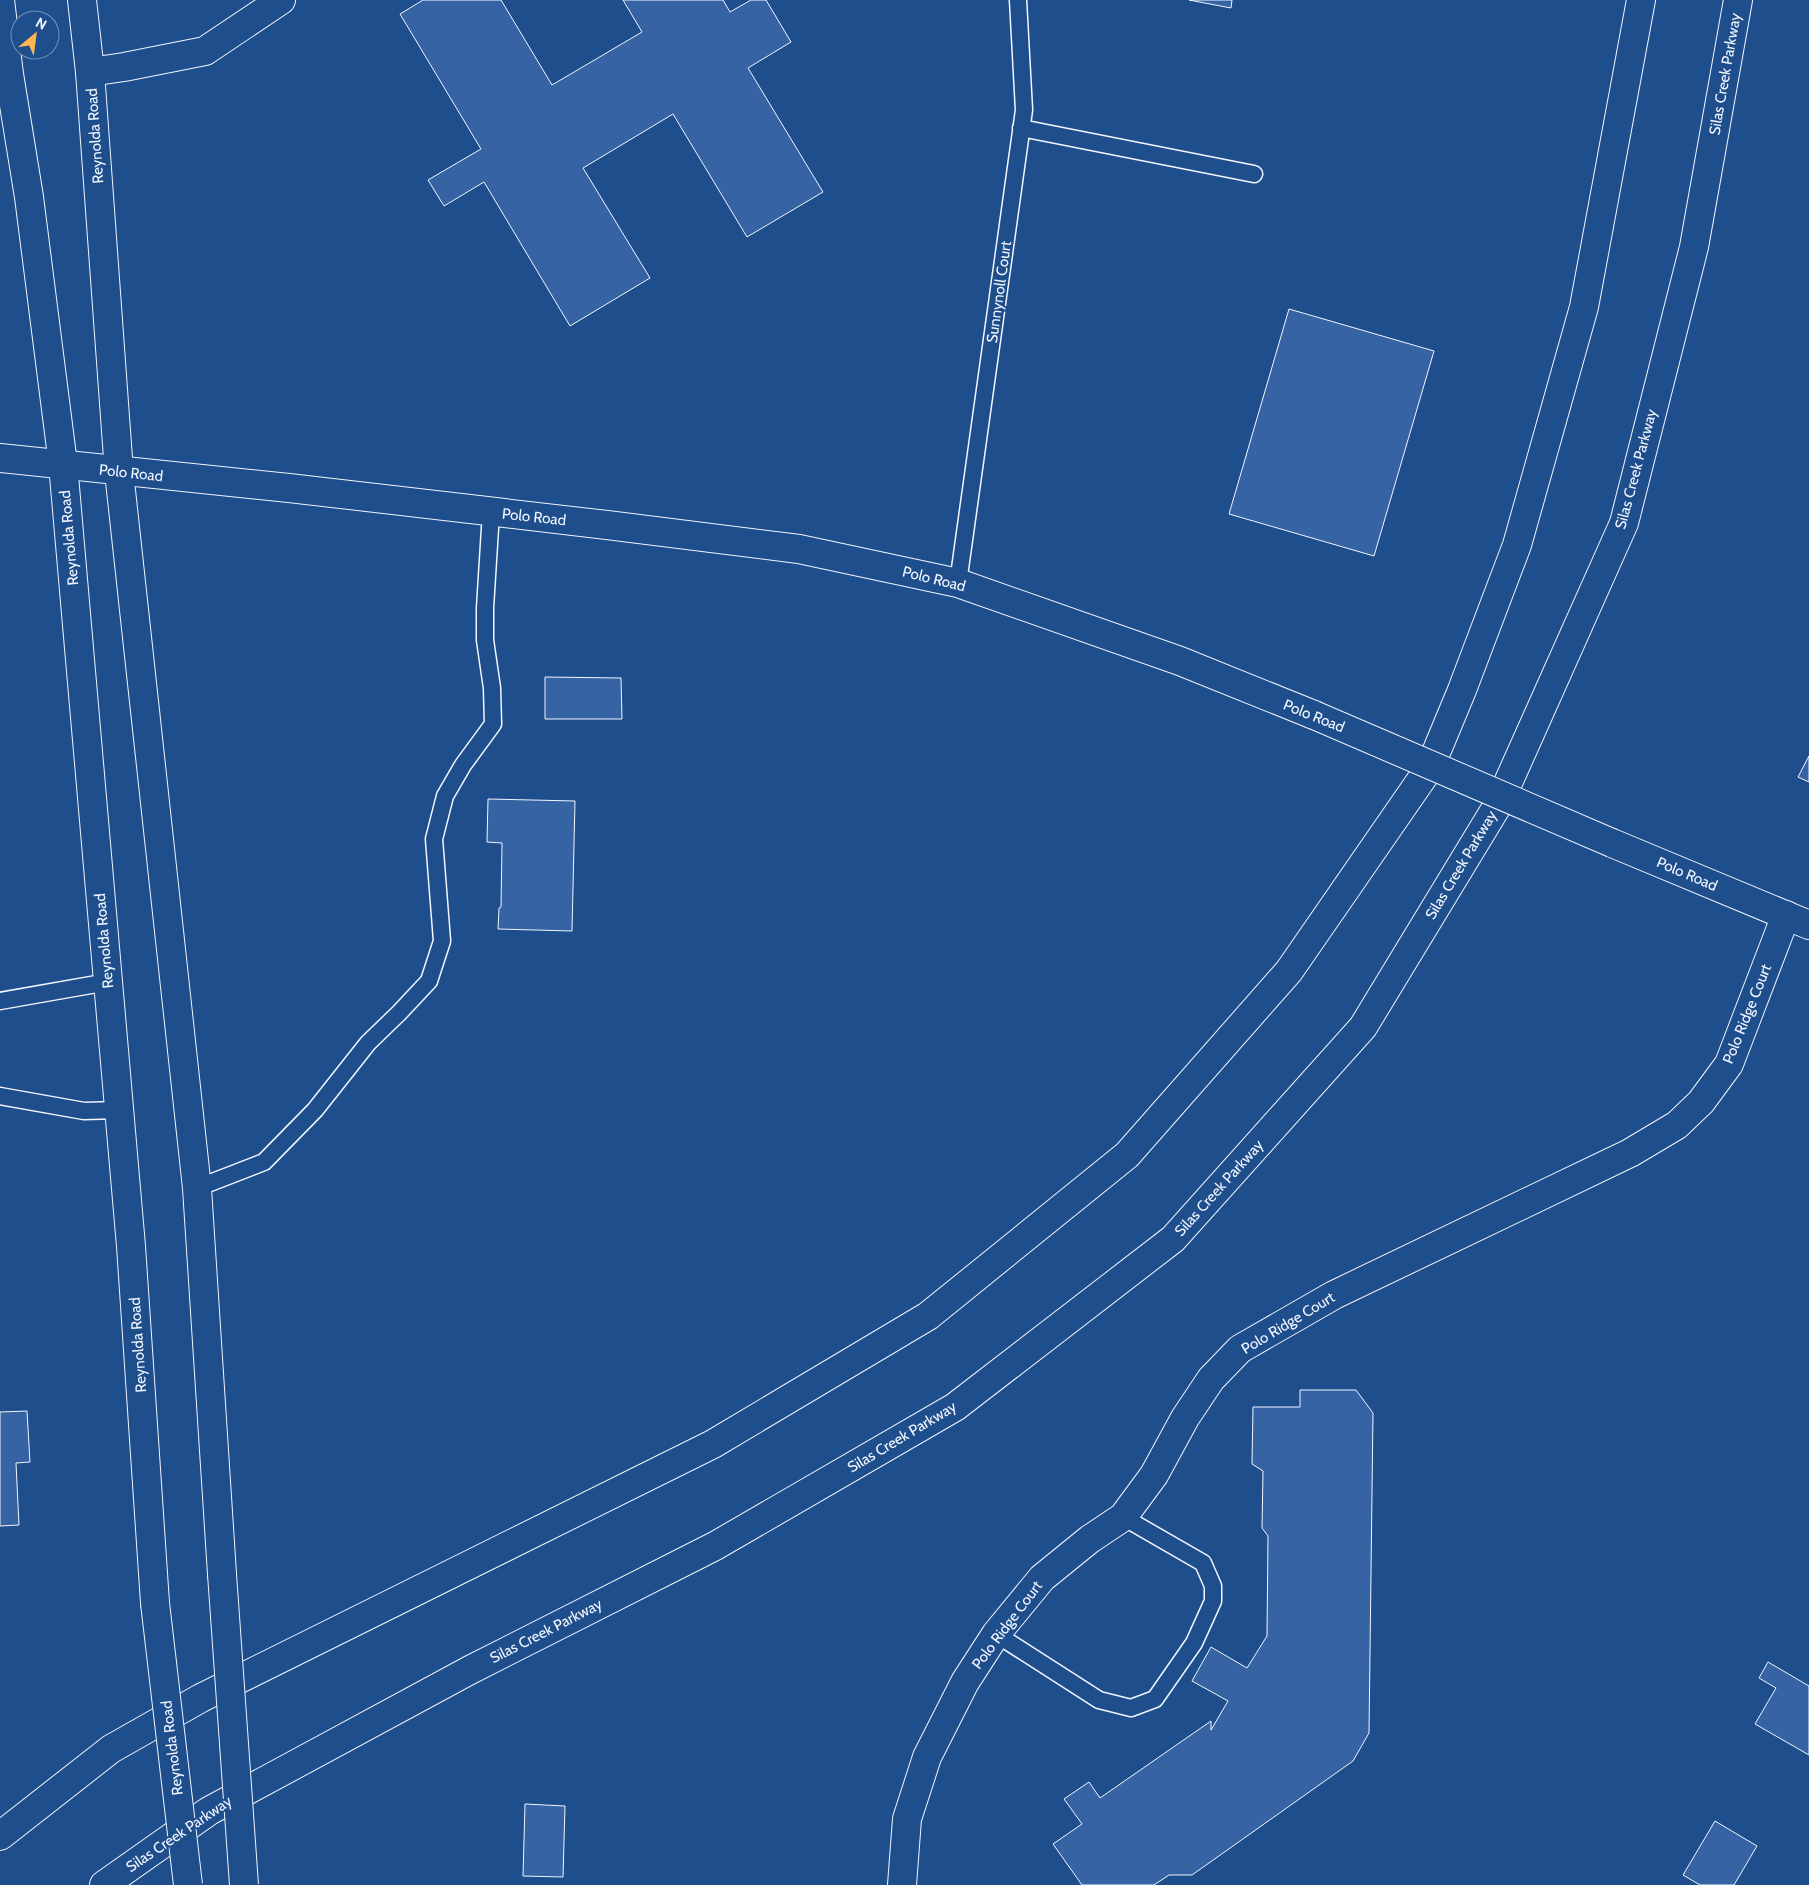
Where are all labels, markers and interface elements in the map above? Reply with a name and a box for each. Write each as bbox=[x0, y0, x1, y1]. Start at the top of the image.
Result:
north arrow bbox=[10, 10, 60, 60]
street label: Silas Creek Parkway bbox=[1705, 11, 1745, 136]
text: N bbox=[33, 13, 50, 34]
street label: Reynolda Road bbox=[83, 88, 107, 184]
street label: Sunnynoll Court bbox=[983, 240, 1015, 344]
street label: Silas Creek Parkway bbox=[1611, 407, 1661, 531]
street label: Polo Road bbox=[98, 461, 164, 485]
street label: Reynolda Road bbox=[56, 490, 82, 586]
street label: Polo Road bbox=[501, 505, 567, 529]
street label: Polo Road bbox=[901, 562, 967, 596]
street label: Polo Road bbox=[1281, 696, 1347, 736]
street label: Silas Creek Parkway bbox=[1421, 807, 1501, 923]
street label: Polo Road bbox=[1654, 853, 1720, 895]
street label: Reynolda Road bbox=[91, 893, 117, 989]
street label: Polo Ridge Court bbox=[1719, 962, 1775, 1066]
street label: Silas Creek Parkway bbox=[1171, 1136, 1267, 1240]
street label: Polo Ridge Court bbox=[1238, 1288, 1338, 1358]
street label: Reynolda Road bbox=[126, 1297, 150, 1393]
street label: Silas Creek Parkway bbox=[844, 1397, 960, 1477]
street label: Polo Ridge Court bbox=[968, 1577, 1046, 1673]
street label: Silas Creek Parkway bbox=[487, 1595, 606, 1667]
street label: Reynolda Road bbox=[157, 1700, 187, 1796]
street label: Silas Creek Parkway bbox=[123, 1792, 236, 1876]

